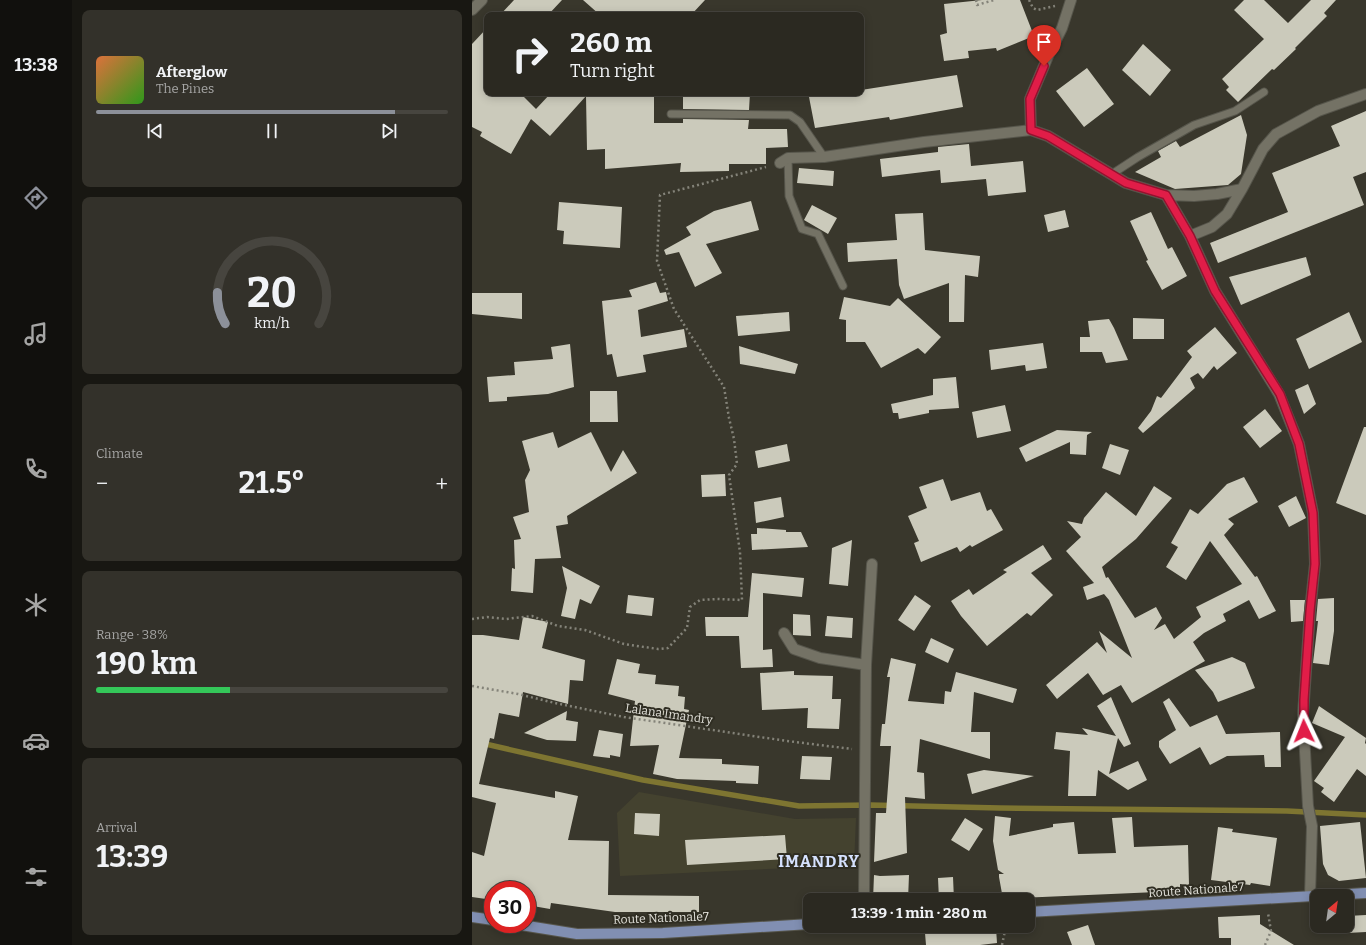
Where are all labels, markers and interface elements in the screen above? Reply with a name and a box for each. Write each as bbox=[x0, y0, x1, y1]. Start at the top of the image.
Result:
pin bbox=[1027, 25, 1061, 66]
text: 260 m bbox=[570, 26, 652, 59]
icon: right bbox=[504, 28, 556, 80]
icon: arrive bbox=[1033, 31, 1055, 53]
text: 13:38 bbox=[14, 54, 58, 76]
text: Turn right bbox=[570, 60, 655, 82]
text: Afterglow bbox=[156, 63, 227, 81]
text: The Pines bbox=[156, 81, 214, 96]
icon: previous bbox=[144, 120, 166, 142]
icon: pause bbox=[261, 120, 283, 142]
icon: next bbox=[378, 120, 400, 142]
icon: directions bbox=[22, 184, 50, 212]
text: 20 bbox=[247, 267, 297, 317]
text: km/h bbox=[254, 314, 290, 331]
icon: music bbox=[22, 320, 50, 348]
text: Climate bbox=[96, 446, 143, 461]
icon: phone bbox=[22, 455, 50, 483]
text: 21.5° bbox=[239, 465, 305, 501]
text: − bbox=[96, 470, 108, 497]
text: + bbox=[435, 470, 448, 497]
icon: climate bbox=[22, 591, 50, 619]
text: Range · 38% bbox=[96, 627, 168, 642]
text: 190 km bbox=[96, 646, 197, 682]
street label: Lalana Imandry bbox=[624, 701, 714, 727]
position arrow bbox=[1283, 710, 1325, 752]
icon: car bbox=[22, 727, 50, 755]
text: Arrival bbox=[96, 820, 137, 835]
text: 13:39 bbox=[96, 839, 168, 875]
district label: IMANDRY bbox=[778, 852, 860, 871]
icon: filters bbox=[22, 863, 50, 891]
street label: Route Nationale7 bbox=[1148, 880, 1244, 900]
speed limit sign: 30 bbox=[484, 881, 536, 933]
north arrow bbox=[1310, 889, 1354, 933]
map controls bbox=[1310, 889, 1354, 933]
text: 13:39 · 1 min · 280 m bbox=[851, 904, 987, 922]
street label: Route Nationale7 bbox=[613, 909, 709, 927]

